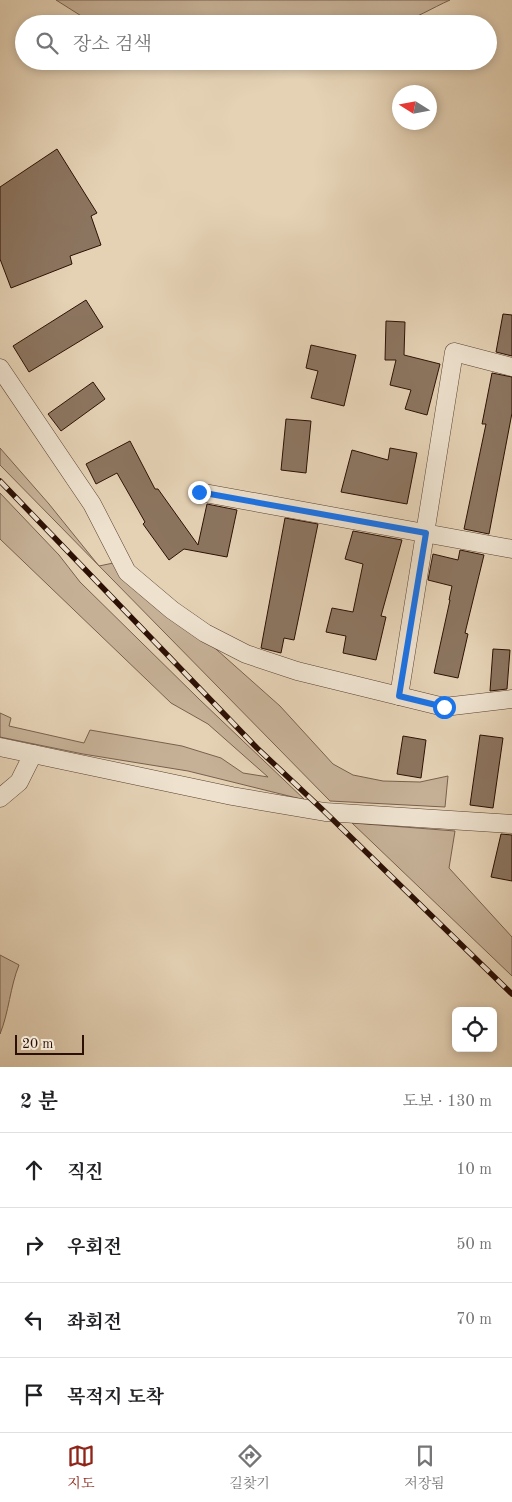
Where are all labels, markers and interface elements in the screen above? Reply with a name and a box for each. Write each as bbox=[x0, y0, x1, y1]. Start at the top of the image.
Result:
search box bbox=[15, 15, 497, 70]
icon: search bbox=[33, 29, 61, 57]
text: 장소 검색 bbox=[73, 36, 152, 55]
north arrow bbox=[392, 85, 437, 130]
route end bbox=[188, 481, 211, 504]
route start bbox=[433, 696, 456, 719]
map controls bbox=[452, 1007, 497, 1052]
button: locate bbox=[452, 1007, 497, 1052]
scale bar bbox=[15, 1032, 84, 1055]
text: 20 m bbox=[22, 1037, 53, 1051]
text: 2 분 bbox=[20, 1092, 58, 1113]
text: 도보 · 130 m bbox=[403, 1094, 492, 1110]
icon: ahead bbox=[20, 1156, 48, 1184]
text: 10 m bbox=[456, 1162, 492, 1178]
text: 직진 bbox=[67, 1164, 104, 1183]
icon: right bbox=[20, 1231, 48, 1259]
text: 50 m bbox=[456, 1237, 492, 1253]
text: 우회전 bbox=[67, 1239, 122, 1258]
icon: left bbox=[20, 1306, 48, 1334]
text: 70 m bbox=[456, 1312, 492, 1328]
text: 좌회전 bbox=[67, 1314, 122, 1333]
icon: arrive bbox=[20, 1381, 48, 1409]
text: 목적지 도착 bbox=[67, 1389, 164, 1408]
tab: 지도 bbox=[67, 1442, 95, 1493]
tab: 길찾기 bbox=[229, 1442, 270, 1493]
tab: 저장됨 bbox=[404, 1442, 445, 1493]

